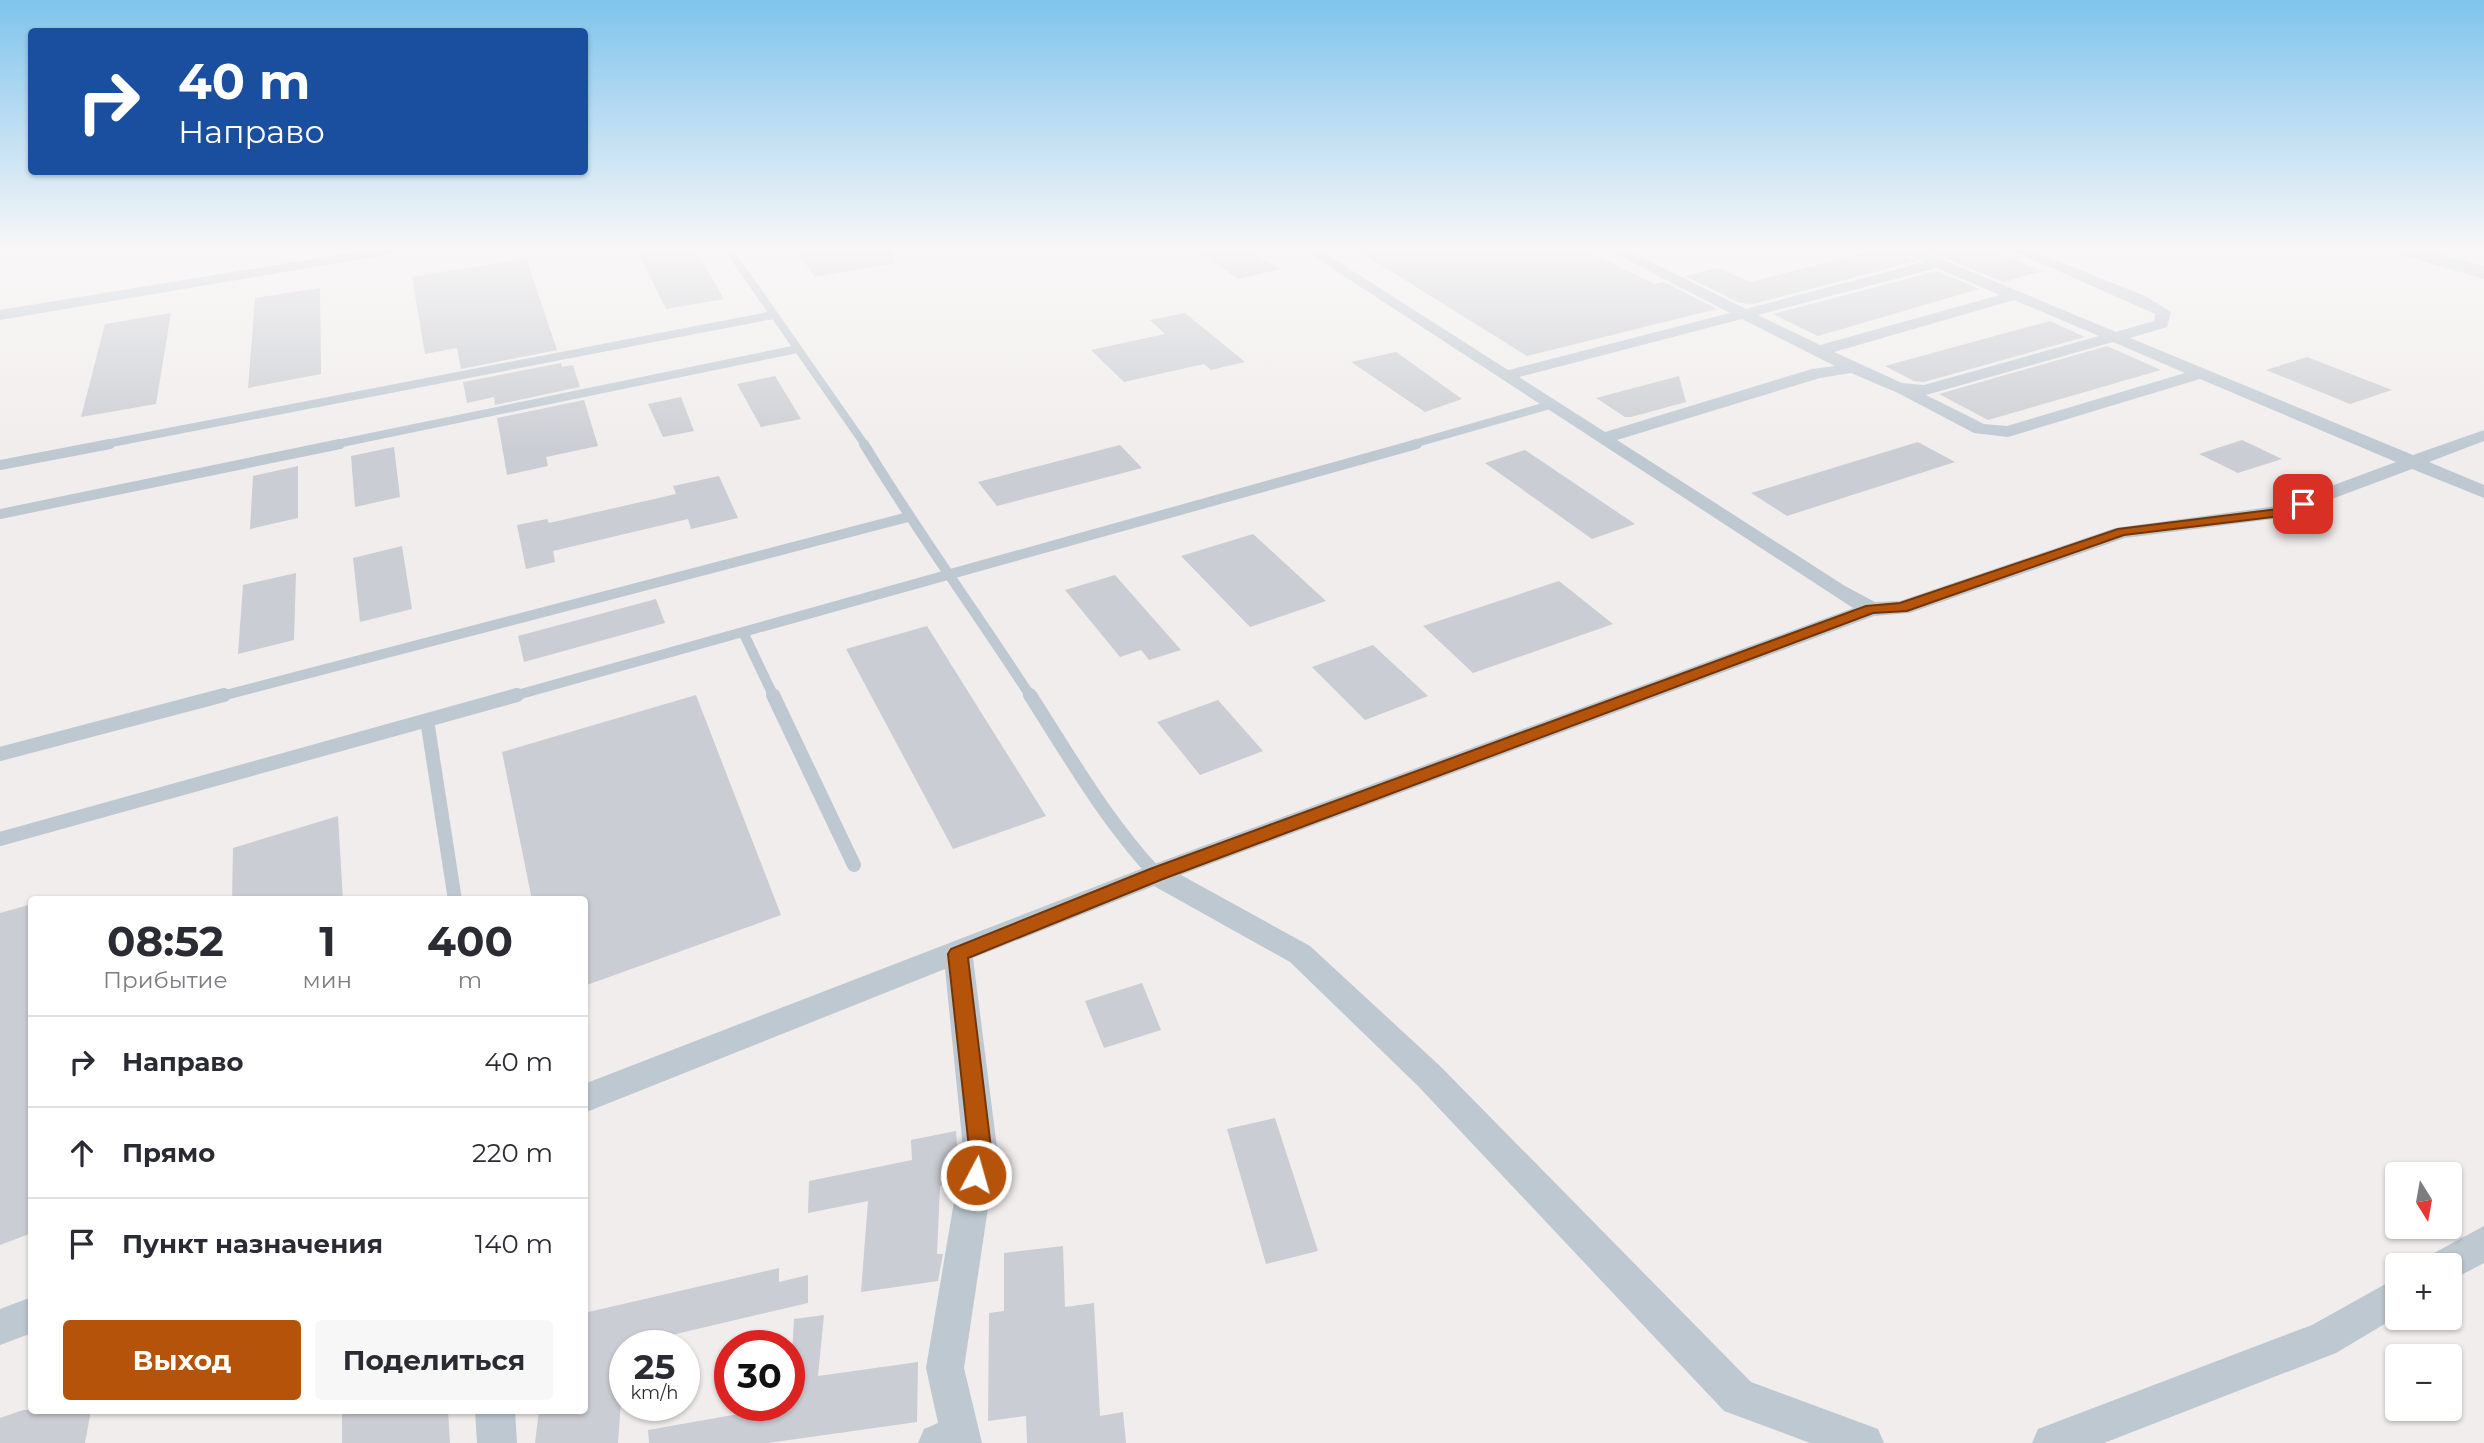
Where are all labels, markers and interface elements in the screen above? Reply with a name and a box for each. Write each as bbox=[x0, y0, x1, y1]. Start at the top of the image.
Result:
text: 40 m bbox=[178, 52, 310, 111]
icon: right bbox=[63, 56, 154, 147]
text: Направо bbox=[178, 112, 325, 151]
pin bbox=[2273, 474, 2333, 534]
icon: arrive bbox=[2284, 485, 2322, 523]
text: 08:52 bbox=[107, 915, 224, 967]
text: 1 bbox=[319, 915, 336, 967]
text: 400 bbox=[427, 915, 513, 967]
text: Прибытие bbox=[103, 966, 228, 994]
text: мин bbox=[303, 966, 352, 994]
text: m bbox=[458, 966, 482, 994]
icon: right bbox=[63, 1043, 101, 1081]
text: Направо bbox=[122, 1046, 243, 1078]
text: 40 m bbox=[484, 1046, 553, 1078]
icon: ahead bbox=[63, 1134, 101, 1172]
text: Прямо bbox=[122, 1137, 215, 1169]
text: 220 m bbox=[472, 1137, 553, 1169]
position arrow bbox=[939, 1138, 1013, 1212]
north arrow bbox=[2385, 1162, 2462, 1239]
map controls bbox=[2385, 1162, 2462, 1421]
icon: arrive bbox=[63, 1225, 101, 1263]
text: Пункт назначения bbox=[122, 1228, 383, 1260]
text: 140 m bbox=[475, 1228, 553, 1260]
button: + bbox=[2385, 1253, 2462, 1330]
button: Выход bbox=[63, 1320, 301, 1400]
button: Поделиться bbox=[315, 1320, 553, 1400]
speed limit sign: 30 bbox=[714, 1330, 805, 1421]
button: − bbox=[2385, 1344, 2462, 1421]
text: 25 bbox=[634, 1345, 675, 1388]
text: km/h bbox=[630, 1382, 679, 1404]

